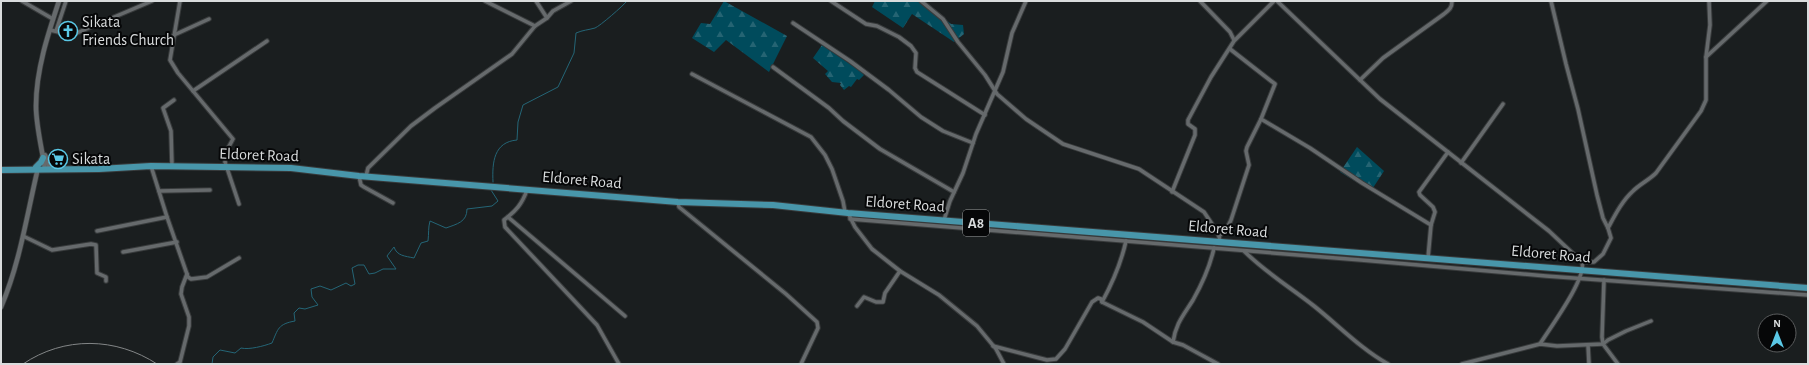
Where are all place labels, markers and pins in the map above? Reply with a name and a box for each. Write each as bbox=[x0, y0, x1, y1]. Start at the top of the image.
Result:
place label: Sikata Friends Church bbox=[82, 14, 174, 48]
church icon: Sikata Friends Church bbox=[57, 20, 79, 42]
supermarket icon: Sikata bbox=[47, 148, 69, 170]
place label: Sikata bbox=[72, 151, 110, 167]

